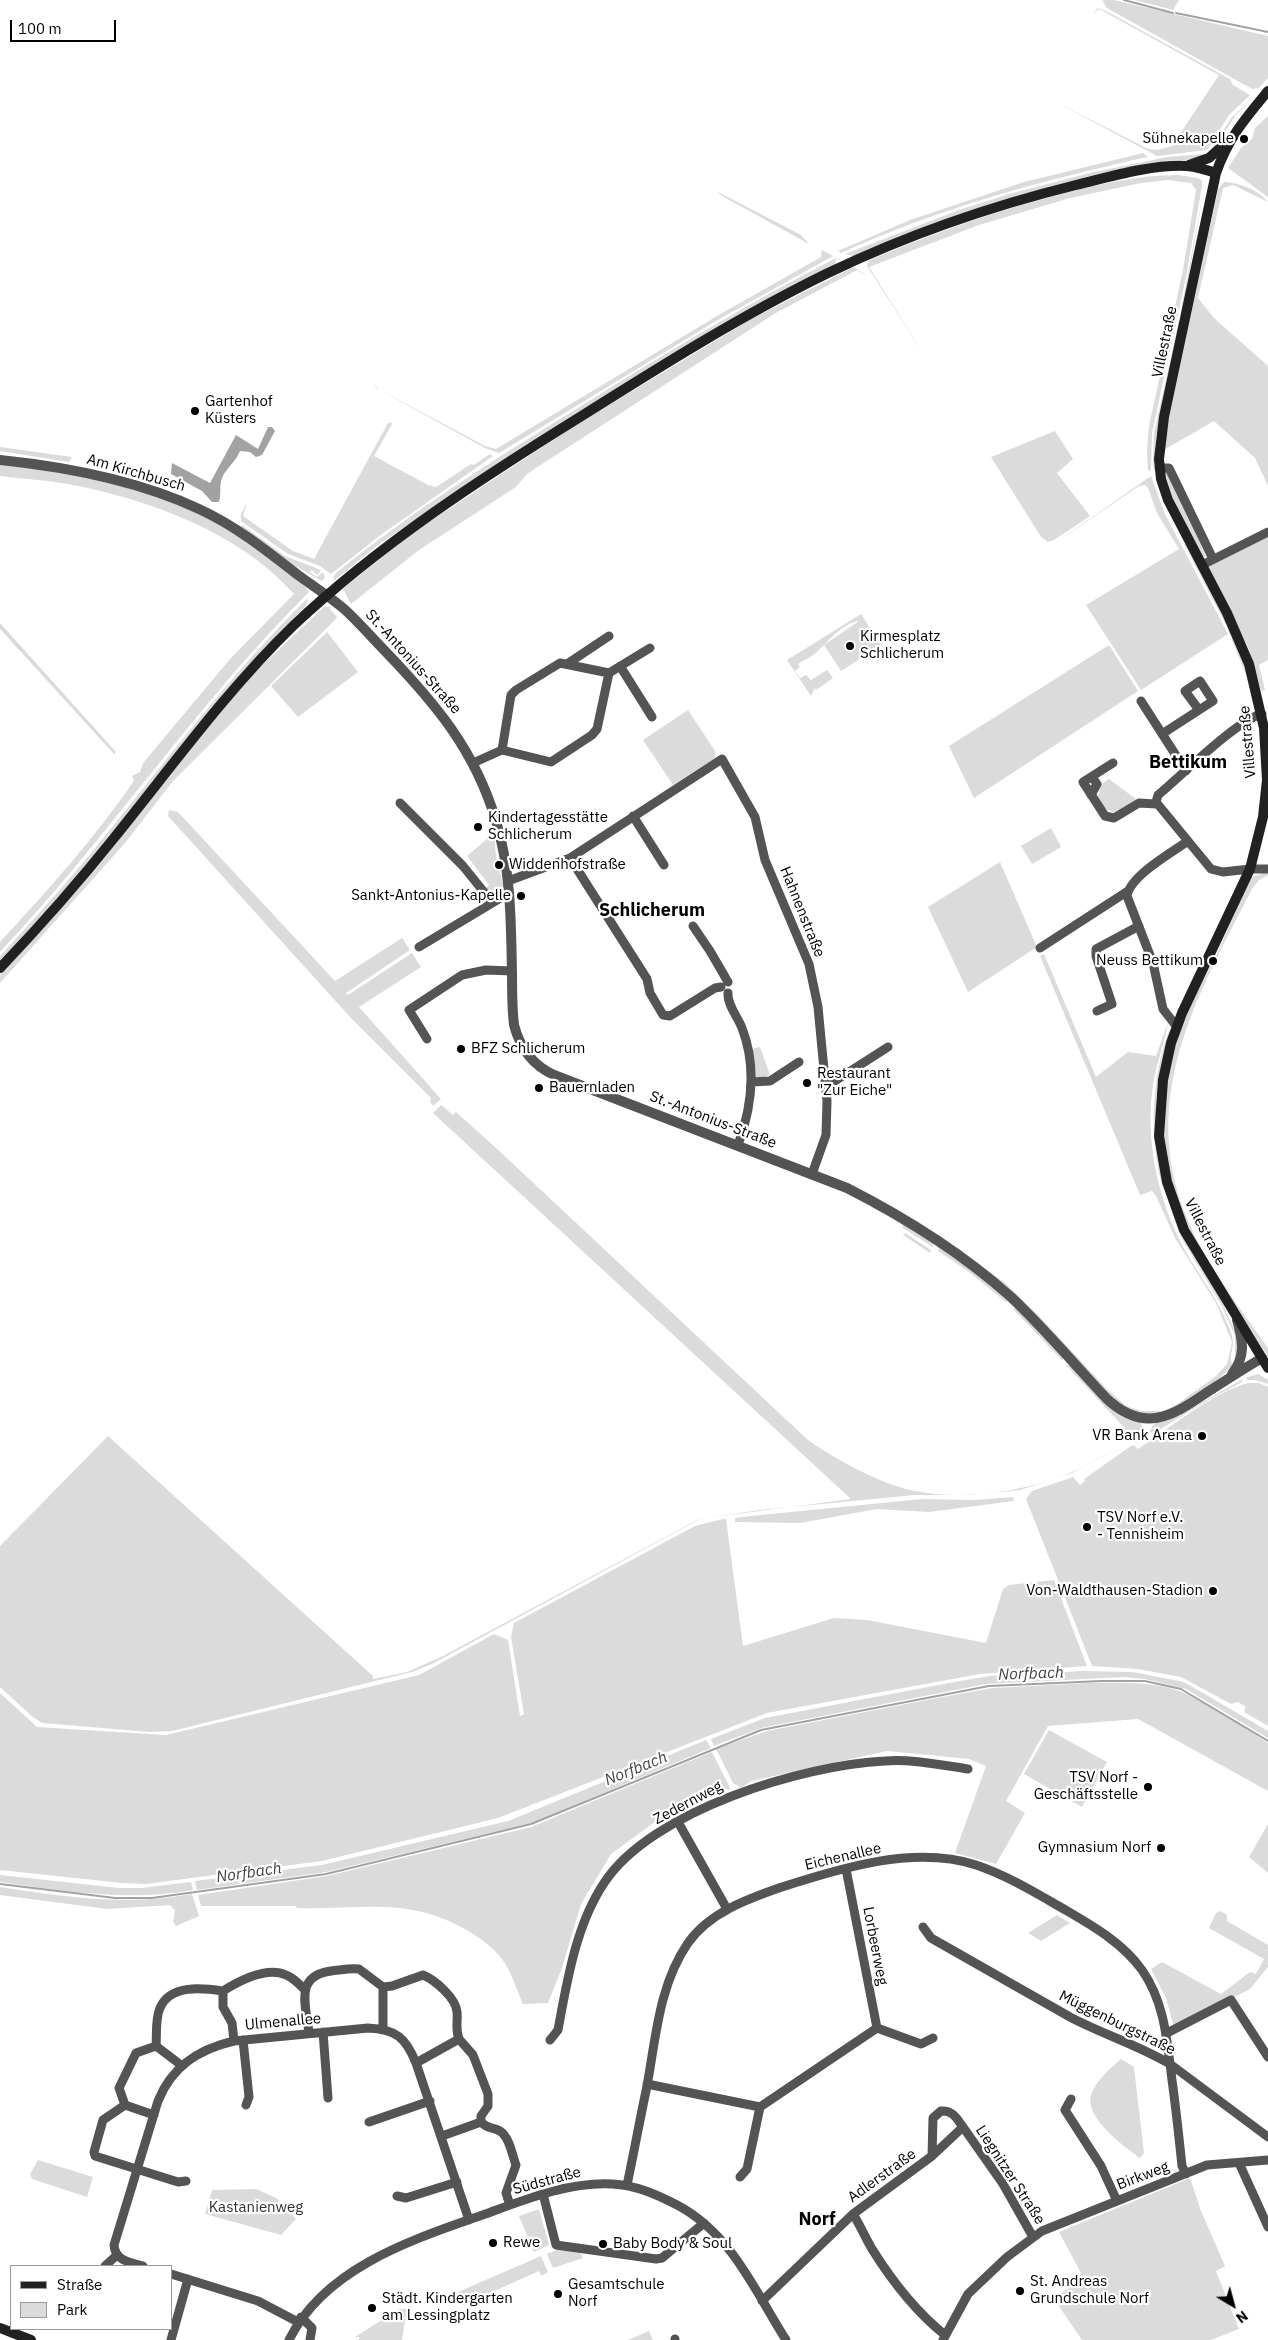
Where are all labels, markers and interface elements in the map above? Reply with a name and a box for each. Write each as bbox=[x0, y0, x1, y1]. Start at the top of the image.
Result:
scale bar bbox=[12, 10, 119, 42]
text: 100 m bbox=[18, 19, 62, 38]
place label: Sühnekapelle bbox=[1142, 130, 1234, 148]
marker: Sühnekapelle bbox=[1238, 133, 1250, 145]
street label: Villestraße bbox=[1149, 304, 1181, 380]
place label: Gartenhof Küsters bbox=[205, 393, 273, 428]
marker: Gartenhof Küsters bbox=[189, 405, 201, 417]
street label: Am Kirchbusch bbox=[85, 450, 187, 496]
street label: St.-Antonius-Straße bbox=[361, 606, 465, 718]
place label: Kirmesplatz Schlicherum bbox=[860, 628, 944, 663]
marker: Kirmesplatz Schlicherum bbox=[844, 640, 856, 652]
street label: Villestraße bbox=[1236, 705, 1260, 779]
district label: Bettikum bbox=[1149, 752, 1227, 774]
place label: Kindertagesstätte Schlicherum bbox=[488, 809, 608, 844]
marker: Kindertagesstätte Schlicherum bbox=[472, 821, 484, 833]
place label: Widdenhofstraße bbox=[509, 856, 626, 874]
marker: Widdenhofstraße bbox=[493, 859, 505, 871]
street label: Hahnenstraße bbox=[776, 864, 828, 960]
place label: Sankt-Antonius-Kapelle bbox=[351, 887, 511, 905]
marker: Sankt-Antonius-Kapelle bbox=[515, 890, 527, 902]
district label: Schlicherum bbox=[599, 900, 705, 922]
place label: Neuss Bettikum bbox=[1096, 952, 1203, 970]
marker: Neuss Bettikum bbox=[1207, 955, 1219, 967]
place label: BFZ Schlicherum bbox=[471, 1040, 585, 1058]
marker: BFZ Schlicherum bbox=[455, 1043, 467, 1055]
place label: Restaurant "Zur Eiche" bbox=[817, 1065, 892, 1100]
marker: Restaurant "Zur Eiche" bbox=[801, 1077, 813, 1089]
place label: Bauernladen bbox=[549, 1079, 635, 1097]
marker: Bauernladen bbox=[533, 1082, 545, 1094]
street label: St.-Antonius-Straße bbox=[647, 1088, 779, 1152]
street label: Villestraße bbox=[1180, 1195, 1230, 1269]
place label: VR Bank Arena bbox=[1092, 1427, 1192, 1445]
marker: VR Bank Arena bbox=[1196, 1430, 1208, 1442]
place label: TSV Norf e.V. - Tennisheim bbox=[1097, 1509, 1184, 1544]
marker: TSV Norf e.V. - Tennisheim bbox=[1081, 1521, 1093, 1533]
place label: Von-Waldthausen-Stadion bbox=[1026, 1582, 1203, 1600]
marker: Von-Waldthausen-Stadion bbox=[1207, 1585, 1219, 1597]
water label: Norfbach bbox=[998, 1663, 1064, 1685]
water label: Norfbach bbox=[602, 1748, 670, 1790]
place label: TSV Norf - Geschäftsstelle bbox=[1034, 1769, 1138, 1804]
street label: Zedernweg bbox=[651, 1777, 725, 1829]
marker: TSV Norf - Geschäftsstelle bbox=[1142, 1781, 1154, 1793]
street label: Eichenallee bbox=[803, 1839, 883, 1875]
place label: Gymnasium Norf bbox=[1038, 1839, 1151, 1857]
marker: Gymnasium Norf bbox=[1155, 1842, 1167, 1854]
water label: Norfbach bbox=[215, 1859, 283, 1887]
street label: Lorbeerweg bbox=[859, 1905, 891, 1987]
street label: Müggenburgstraße bbox=[1056, 1987, 1178, 2059]
street label: Ulmenallee bbox=[244, 2010, 322, 2034]
street label: Liegnitzer Straße bbox=[971, 2122, 1049, 2228]
street label: Adlerstraße bbox=[844, 2145, 920, 2207]
street label: Birkweg bbox=[1114, 2158, 1172, 2194]
street label: Südstraße bbox=[511, 2163, 583, 2199]
park label: Kastanienweg bbox=[209, 2199, 303, 2217]
district label: Norf bbox=[798, 2209, 836, 2231]
place label: Rewe bbox=[503, 2234, 540, 2252]
place label: Baby Body & Soul bbox=[613, 2235, 732, 2253]
marker: Rewe bbox=[487, 2237, 499, 2249]
marker: Baby Body & Soul bbox=[597, 2238, 609, 2250]
legend bbox=[10, 2265, 172, 2330]
place label: St. Andreas Grundschule Norf bbox=[1030, 2273, 1149, 2308]
text: Straße bbox=[57, 2275, 102, 2294]
place label: Gesamtschule Norf bbox=[568, 2276, 665, 2311]
north arrow bbox=[1208, 2280, 1258, 2330]
marker: St. Andreas Grundschule Norf bbox=[1014, 2285, 1026, 2297]
marker: Gesamtschule Norf bbox=[552, 2288, 564, 2300]
place label: Städt. Kindergarten am Lessingplatz bbox=[382, 2290, 513, 2325]
text: Park bbox=[57, 2300, 87, 2319]
marker: Städt. Kindergarten am Lessingplatz bbox=[366, 2302, 378, 2314]
text: N bbox=[1233, 2307, 1251, 2327]

